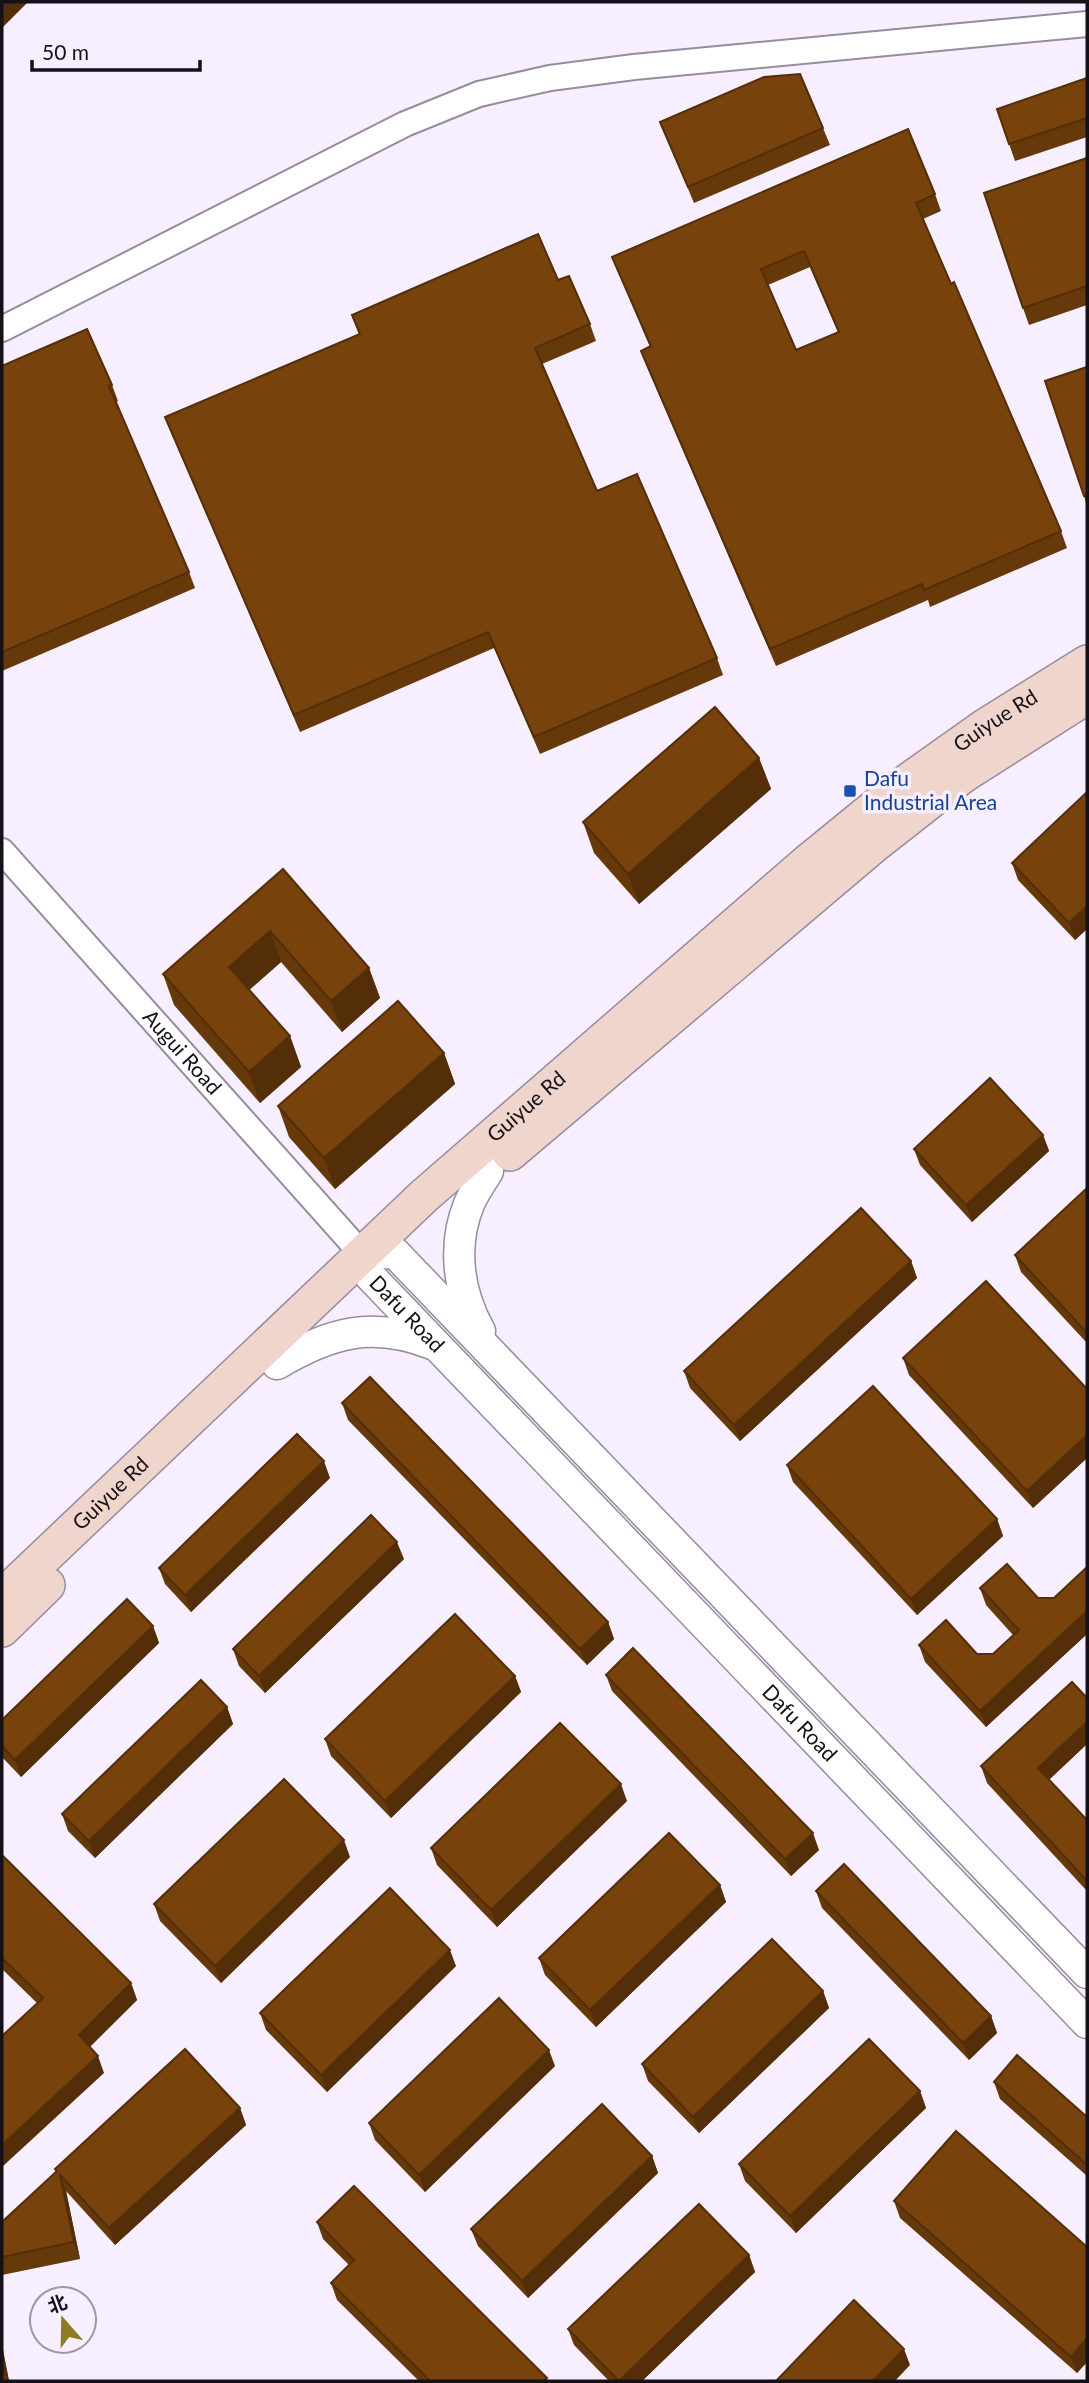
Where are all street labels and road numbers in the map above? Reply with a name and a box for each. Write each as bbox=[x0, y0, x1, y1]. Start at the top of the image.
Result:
street label: Guiyue Rd bbox=[948, 683, 1041, 756]
street label: Augui Road bbox=[139, 1004, 227, 1099]
street label: Guiyue Rd bbox=[481, 1065, 570, 1146]
street label: Dafu Road bbox=[365, 1269, 450, 1357]
street label: Guiyue Rd bbox=[67, 1451, 153, 1534]
street label: Dafu Road bbox=[758, 1679, 843, 1766]

